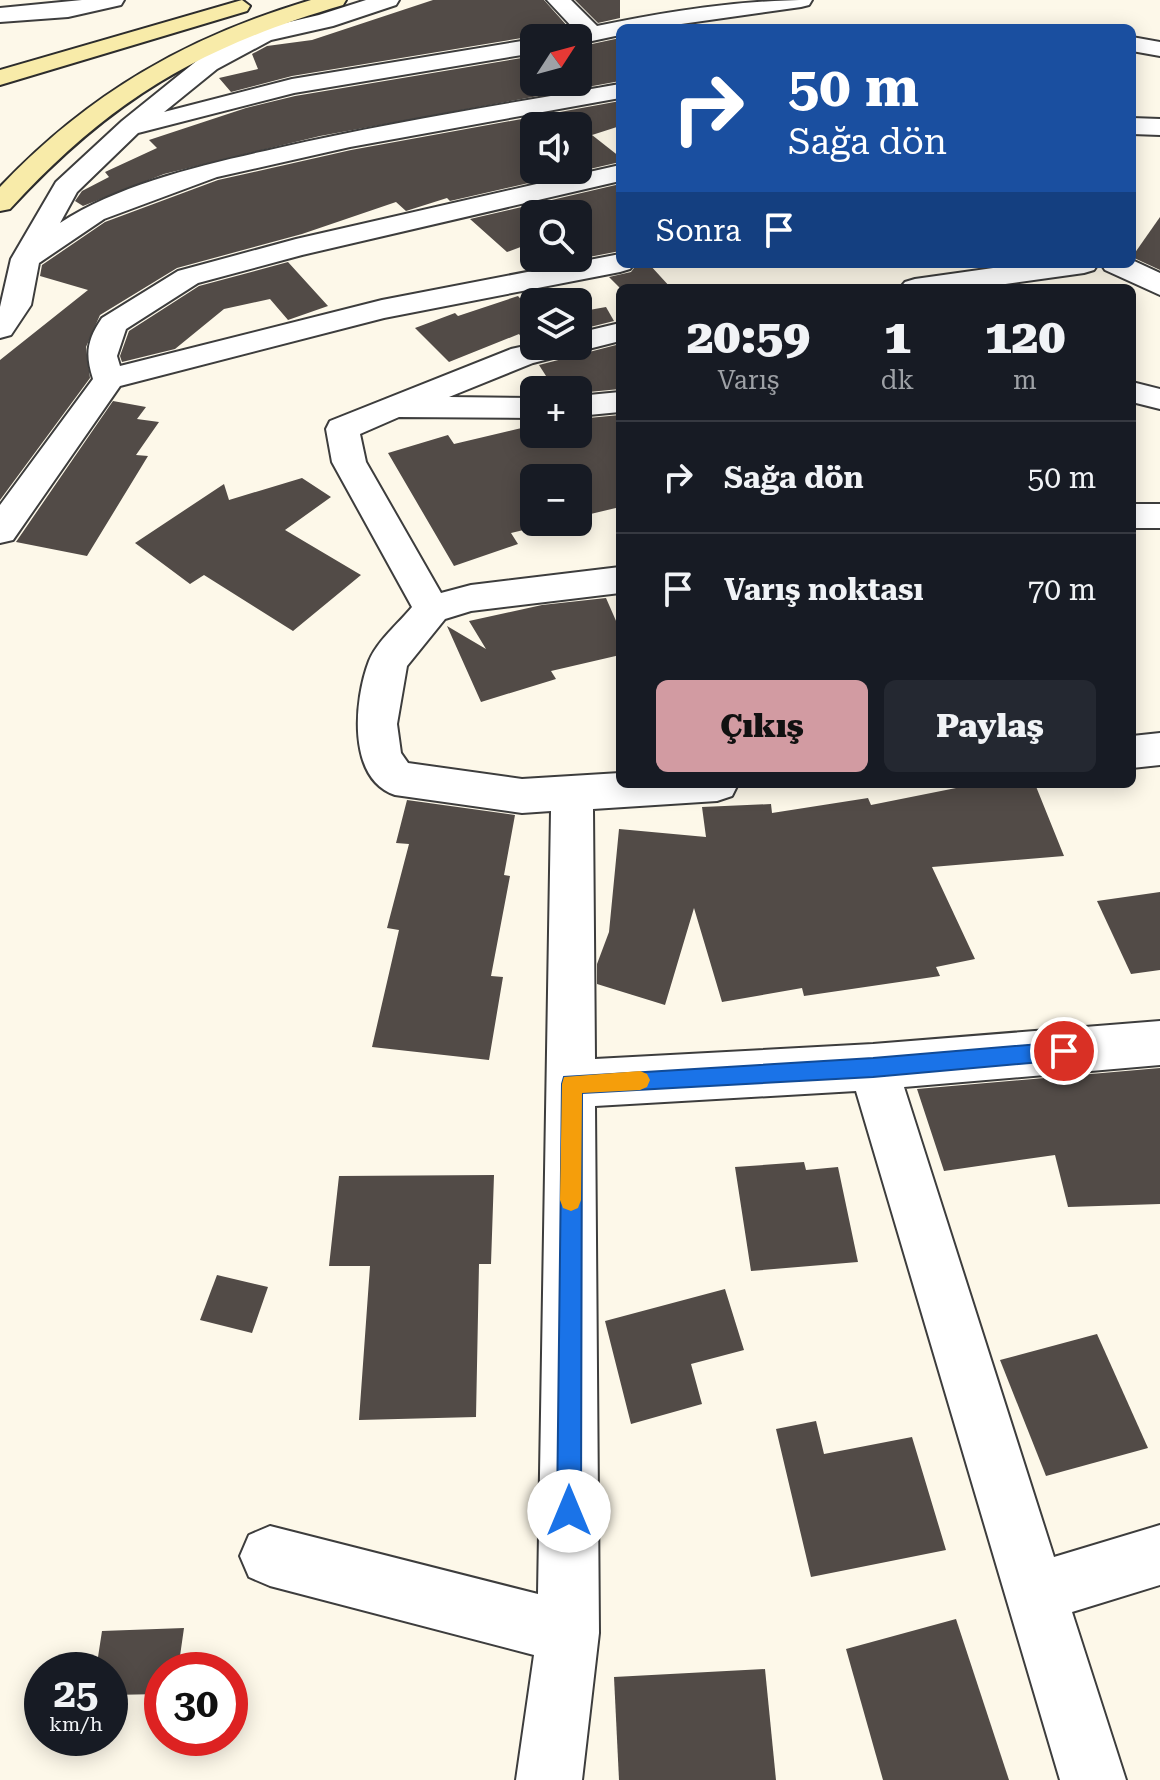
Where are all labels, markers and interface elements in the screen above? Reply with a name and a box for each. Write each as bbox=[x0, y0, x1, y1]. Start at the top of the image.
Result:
north arrow bbox=[520, 24, 592, 96]
map controls bbox=[520, 24, 592, 536]
text: 50 m bbox=[788, 54, 919, 120]
icon: right bbox=[656, 56, 760, 160]
button: sound bbox=[520, 112, 592, 184]
text: Sağa dön bbox=[788, 121, 947, 163]
button: search bbox=[520, 200, 592, 272]
icon: arrive bbox=[757, 208, 801, 252]
text: Sonra bbox=[656, 213, 741, 248]
button: layers bbox=[520, 288, 592, 360]
text: 20:59 bbox=[687, 309, 810, 365]
text: 1 bbox=[884, 309, 911, 365]
text: 120 bbox=[985, 309, 1065, 365]
text: Varış bbox=[717, 365, 779, 395]
text: dk bbox=[881, 365, 914, 395]
text: m bbox=[1013, 365, 1037, 395]
button: + bbox=[520, 376, 592, 448]
icon: right bbox=[656, 455, 700, 499]
text: Sağa dön bbox=[724, 460, 864, 495]
text: 50 m bbox=[1027, 460, 1096, 495]
button: − bbox=[520, 464, 592, 536]
icon: arrive bbox=[656, 567, 700, 611]
text: Varış noktası bbox=[724, 572, 924, 607]
text: 70 m bbox=[1027, 572, 1096, 607]
button: Çıkış bbox=[656, 680, 868, 772]
button: Paylaş bbox=[884, 680, 1096, 772]
pin bbox=[1030, 1017, 1098, 1085]
icon: arrive bbox=[1042, 1029, 1086, 1073]
position arrow bbox=[527, 1469, 611, 1553]
speed limit sign: 30 bbox=[144, 1652, 248, 1756]
text: 25 bbox=[54, 1670, 98, 1717]
text: km/h bbox=[49, 1712, 103, 1736]

